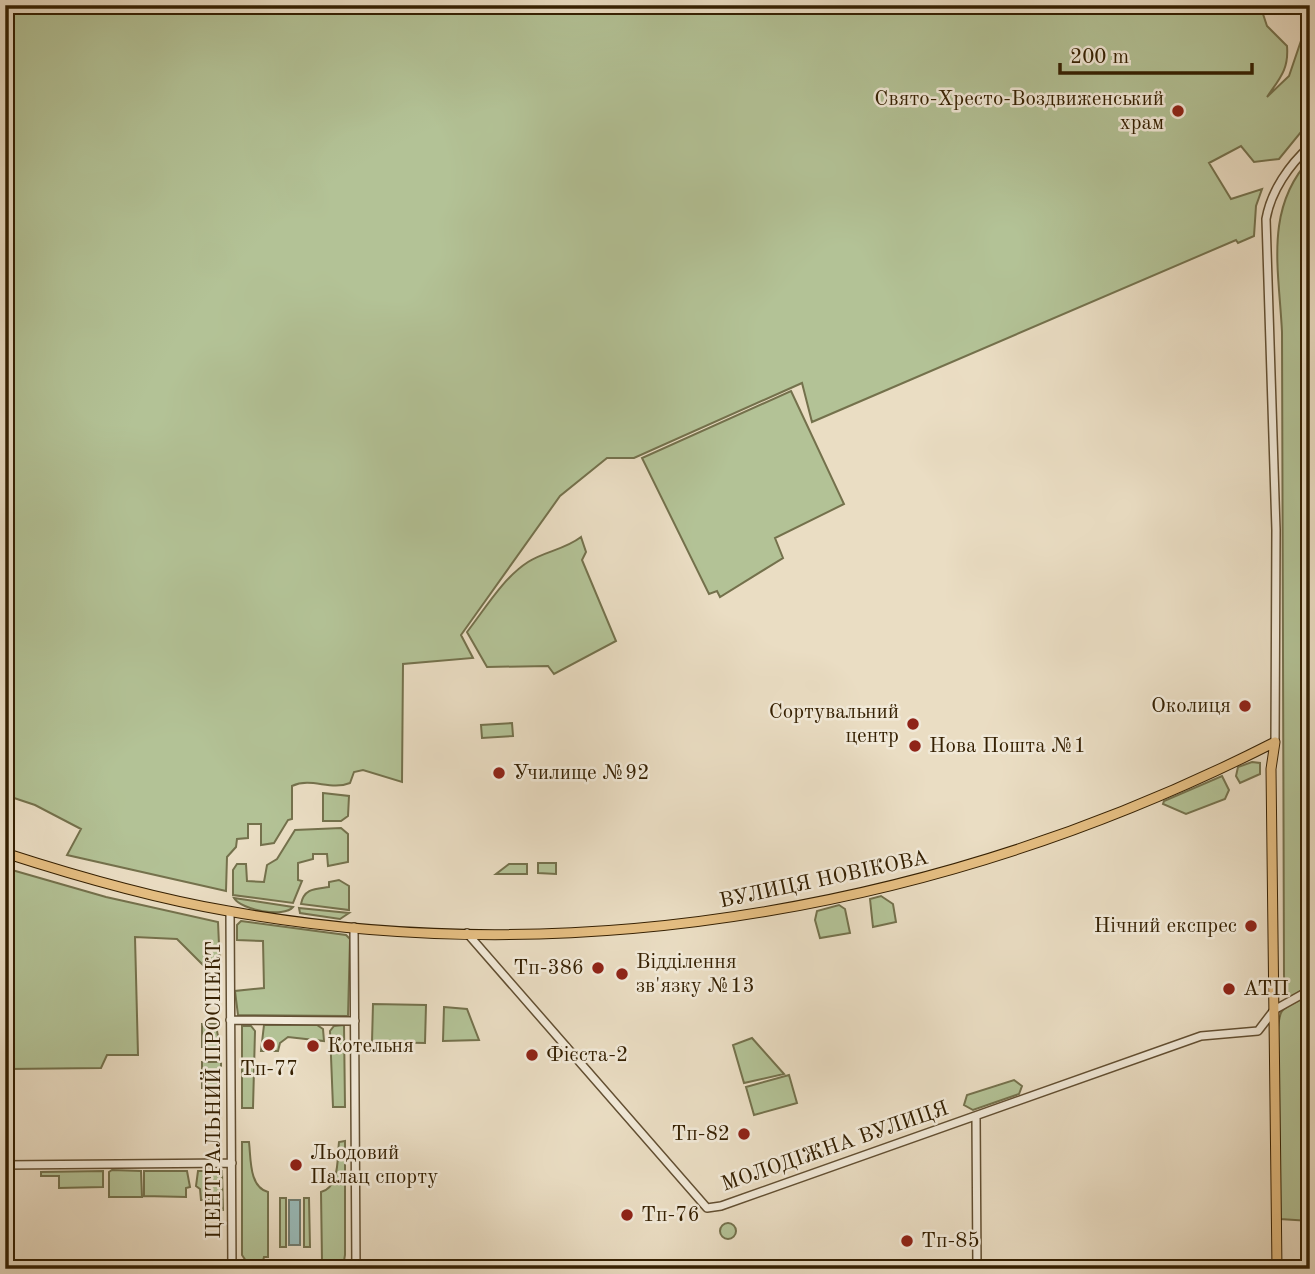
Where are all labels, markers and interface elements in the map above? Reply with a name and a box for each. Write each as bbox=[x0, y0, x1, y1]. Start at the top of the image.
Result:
scale bar bbox=[1060, 32, 1252, 76]
text: 200 m bbox=[1070, 47, 1129, 68]
place label: Свято-Хресто-Воздвиженський храм bbox=[874, 89, 1164, 134]
marker: Свято-Хресто-Воздвиженський храм bbox=[1170, 103, 1186, 119]
place label: Околиця bbox=[1151, 696, 1231, 717]
marker: Околиця bbox=[1237, 698, 1253, 714]
place label: Сортувальний центр bbox=[769, 702, 899, 747]
marker: Сортувальний центр bbox=[905, 716, 921, 732]
place label: Нова Пошта №1 bbox=[929, 736, 1086, 757]
marker: Нова Пошта №1 bbox=[907, 738, 923, 754]
place label: Училище №92 bbox=[513, 763, 649, 784]
marker: Училище №92 bbox=[491, 765, 507, 781]
street label: ВУЛИЦЯ НОВІКОВА bbox=[718, 848, 930, 912]
place label: Нічний експрес bbox=[1094, 916, 1237, 937]
marker: Нічний експрес bbox=[1243, 918, 1259, 934]
street label: ЦЕНТРАЛЬНИЙ ПРОСПЕКТ bbox=[199, 941, 225, 1239]
place label: Відділення зв'язку №13 bbox=[636, 952, 755, 997]
place label: Тп-386 bbox=[513, 958, 584, 979]
marker: Тп-386 bbox=[590, 960, 606, 976]
marker: Відділення зв'язку №13 bbox=[614, 966, 630, 982]
place label: АТП bbox=[1243, 979, 1289, 1000]
marker: АТП bbox=[1221, 981, 1237, 997]
place label: Котельня bbox=[327, 1036, 414, 1057]
marker: Тп-77 bbox=[261, 1037, 277, 1053]
marker: Котельня bbox=[305, 1038, 321, 1054]
place label: Фiєста-2 bbox=[546, 1045, 628, 1066]
marker: Фiєста-2 bbox=[524, 1047, 540, 1063]
place label: Тп-77 bbox=[240, 1059, 298, 1080]
street label: МОЛОДІЖНА ВУЛИЦЯ bbox=[719, 1098, 951, 1196]
place label: Тп-82 bbox=[671, 1124, 730, 1145]
marker: Тп-82 bbox=[736, 1126, 752, 1142]
place label: Льодовий Палац спорту bbox=[310, 1143, 438, 1188]
marker: Льодовий Палац спорту bbox=[288, 1157, 304, 1173]
place label: Тп-76 bbox=[641, 1205, 700, 1226]
marker: Тп-76 bbox=[619, 1207, 635, 1223]
place label: Тп-85 bbox=[921, 1231, 980, 1252]
marker: Тп-85 bbox=[899, 1233, 915, 1249]

